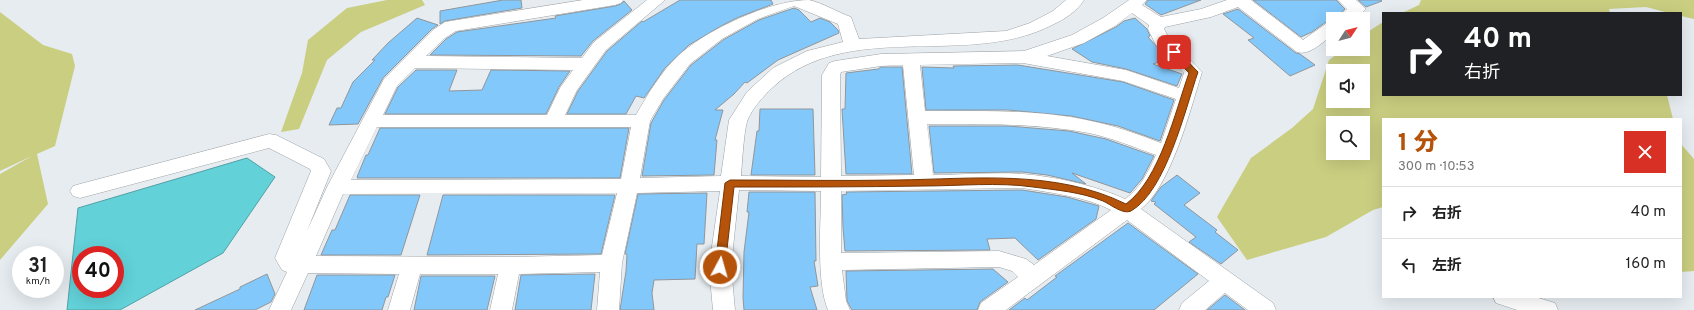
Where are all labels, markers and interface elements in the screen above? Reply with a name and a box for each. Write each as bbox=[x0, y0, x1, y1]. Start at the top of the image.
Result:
north arrow bbox=[1326, 12, 1370, 56]
map controls bbox=[1326, 12, 1370, 160]
text: 40 m bbox=[1464, 22, 1532, 58]
icon: right bbox=[1398, 28, 1450, 80]
pin bbox=[1157, 35, 1191, 69]
icon: arrive bbox=[1163, 41, 1185, 63]
text: 右折 bbox=[1464, 62, 1500, 85]
button: sound bbox=[1326, 64, 1370, 108]
button: search bbox=[1326, 116, 1370, 160]
text: 1 分 bbox=[1398, 129, 1438, 159]
button: close bbox=[1624, 131, 1666, 173]
text: 300 m · 10:53 bbox=[1398, 159, 1474, 175]
icon: right bbox=[1398, 202, 1420, 224]
text: 40 m bbox=[1631, 203, 1666, 222]
text: 右折 bbox=[1432, 205, 1462, 224]
speed limit sign: 40 bbox=[72, 246, 124, 298]
position arrow bbox=[699, 246, 741, 288]
text: 31 bbox=[28, 254, 48, 280]
icon: left bbox=[1398, 254, 1420, 276]
text: 160 m bbox=[1626, 255, 1666, 274]
text: 左折 bbox=[1432, 257, 1462, 276]
text: km/h bbox=[26, 275, 50, 288]

